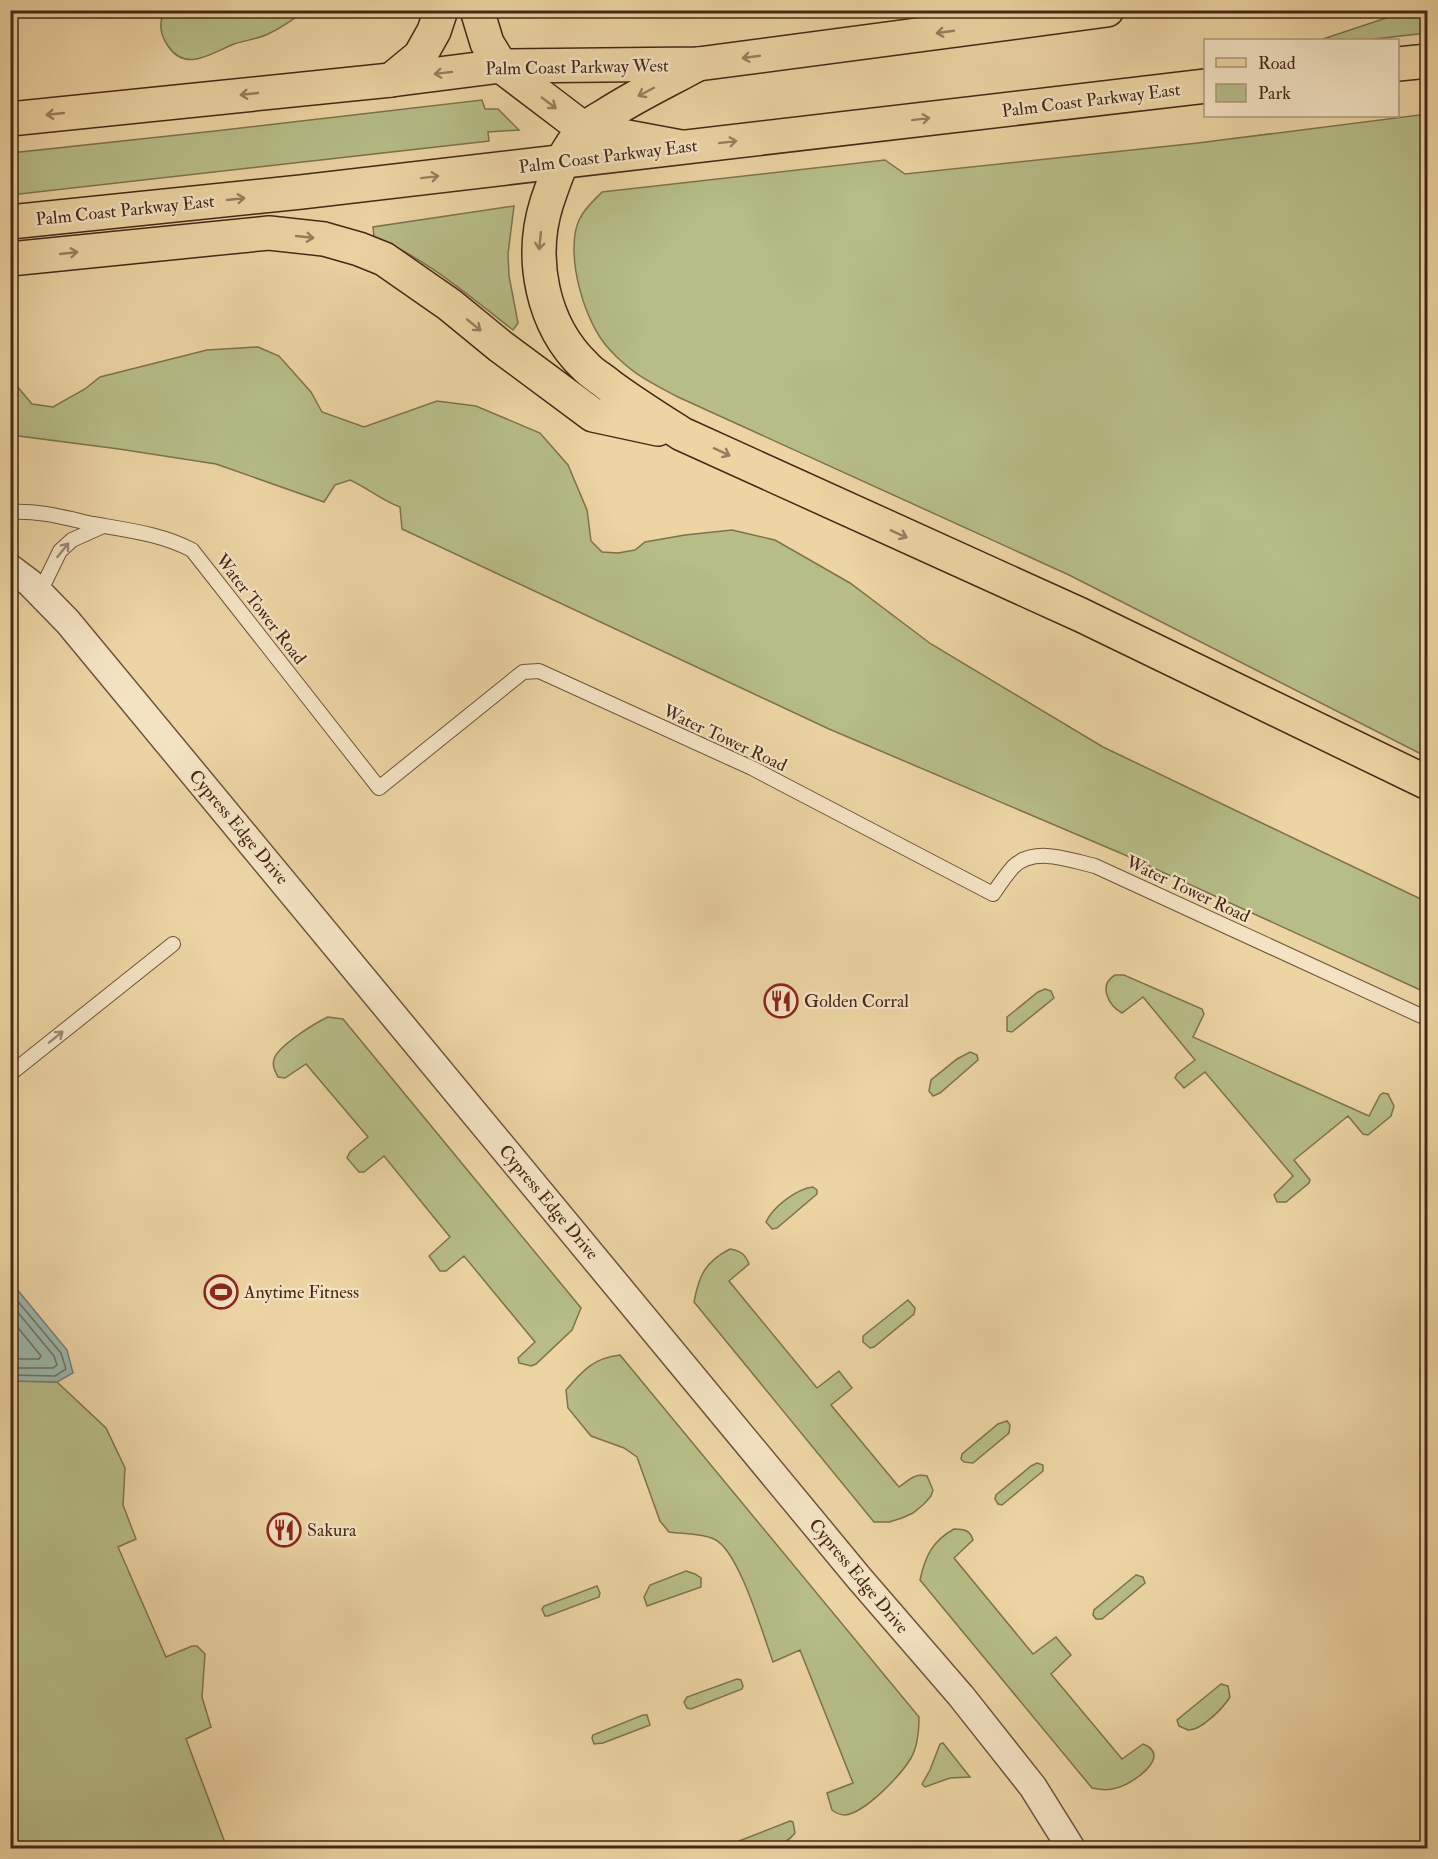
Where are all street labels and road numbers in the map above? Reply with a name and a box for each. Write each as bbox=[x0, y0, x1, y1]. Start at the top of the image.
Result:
street label: Palm Coast Parkway West bbox=[485, 54, 669, 81]
street label: Palm Coast Parkway East bbox=[1000, 78, 1182, 123]
street label: Palm Coast Parkway East bbox=[517, 134, 699, 179]
street label: Palm Coast Parkway East bbox=[34, 190, 216, 231]
street label: Water Tower Road bbox=[210, 549, 311, 669]
street label: Water Tower Road bbox=[658, 699, 791, 777]
street label: Cypress Edge Drive bbox=[184, 765, 294, 890]
street label: Water Tower Road bbox=[1121, 850, 1254, 928]
street label: Cypress Edge Drive bbox=[494, 1140, 604, 1265]
street label: Cypress Edge Drive bbox=[804, 1514, 914, 1639]

